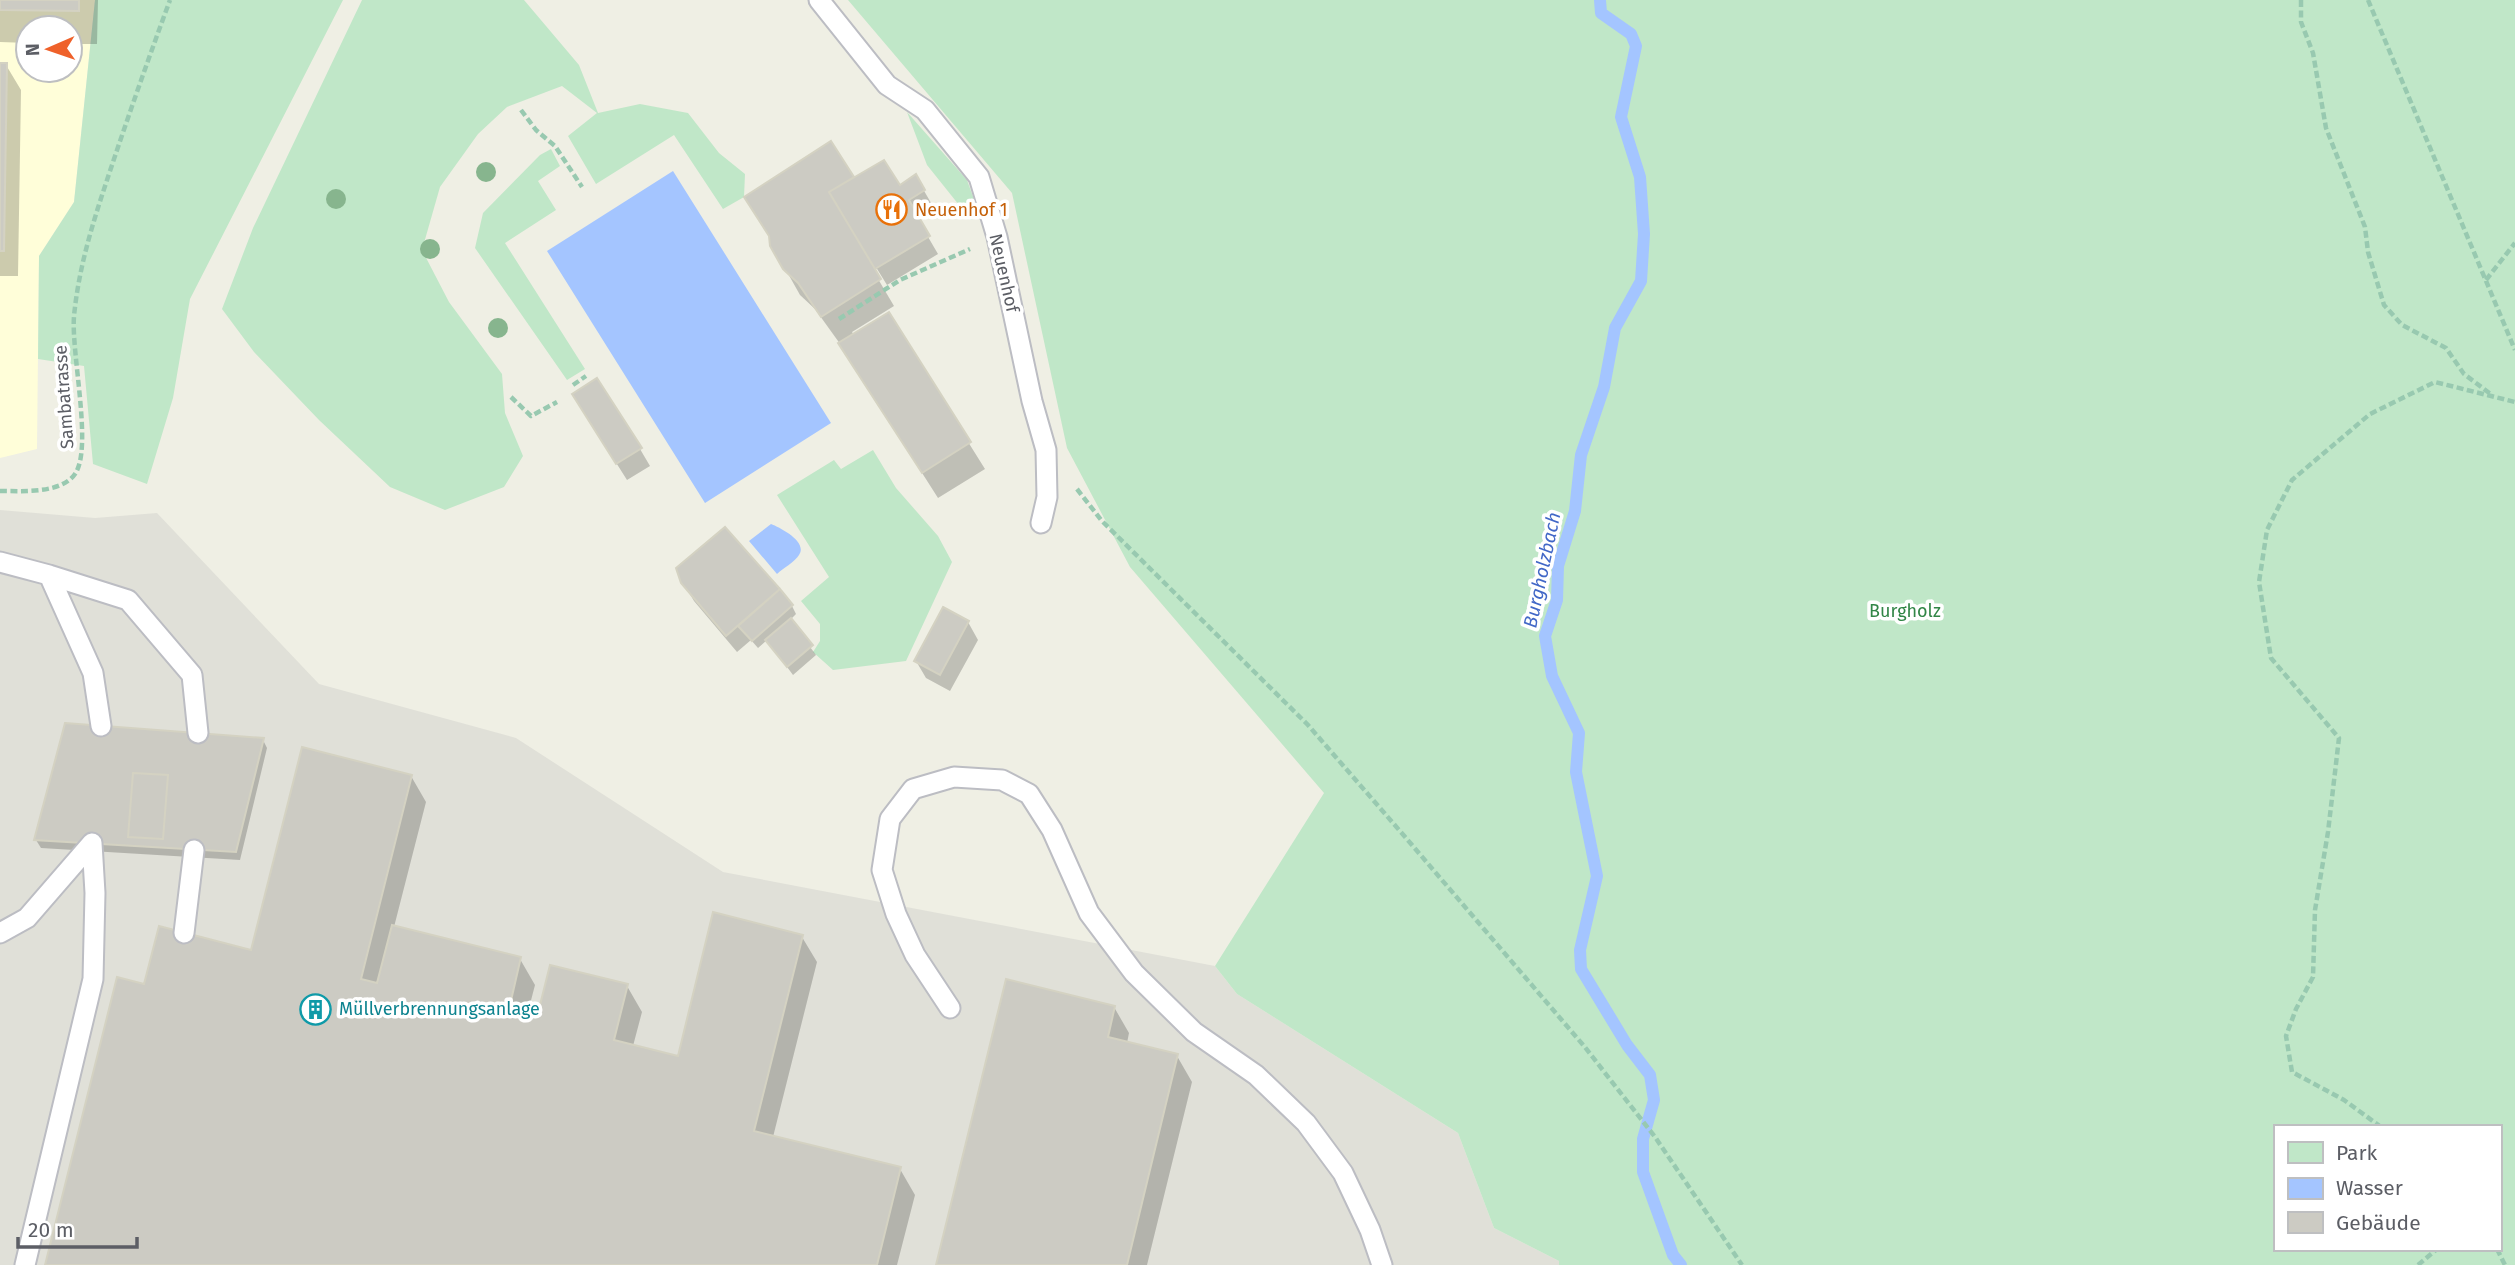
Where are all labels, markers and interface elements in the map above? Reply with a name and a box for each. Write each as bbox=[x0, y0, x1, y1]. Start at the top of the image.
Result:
north arrow bbox=[14, 14, 84, 84]
text: N bbox=[21, 43, 44, 56]
restaurant icon: Neuenhof 1 bbox=[875, 193, 909, 227]
place label: Neuenhof 1 bbox=[915, 199, 1008, 221]
street label: Neuenhof bbox=[984, 232, 1024, 316]
street label: Sambatrasse bbox=[49, 344, 79, 450]
water label: Burgholzbach bbox=[1519, 510, 1565, 630]
park label: Burgholz bbox=[1869, 600, 1941, 622]
building icon: Müllverbrennungsanlage bbox=[299, 992, 333, 1026]
place label: Müllverbrennungsanlage bbox=[339, 998, 540, 1020]
legend bbox=[2274, 1125, 2501, 1251]
text: Park bbox=[2336, 1140, 2378, 1166]
text: Wasser bbox=[2336, 1175, 2403, 1201]
scale bar bbox=[18, 1206, 136, 1250]
text: Gebäude bbox=[2336, 1210, 2421, 1236]
text: 20 m bbox=[28, 1217, 74, 1243]

